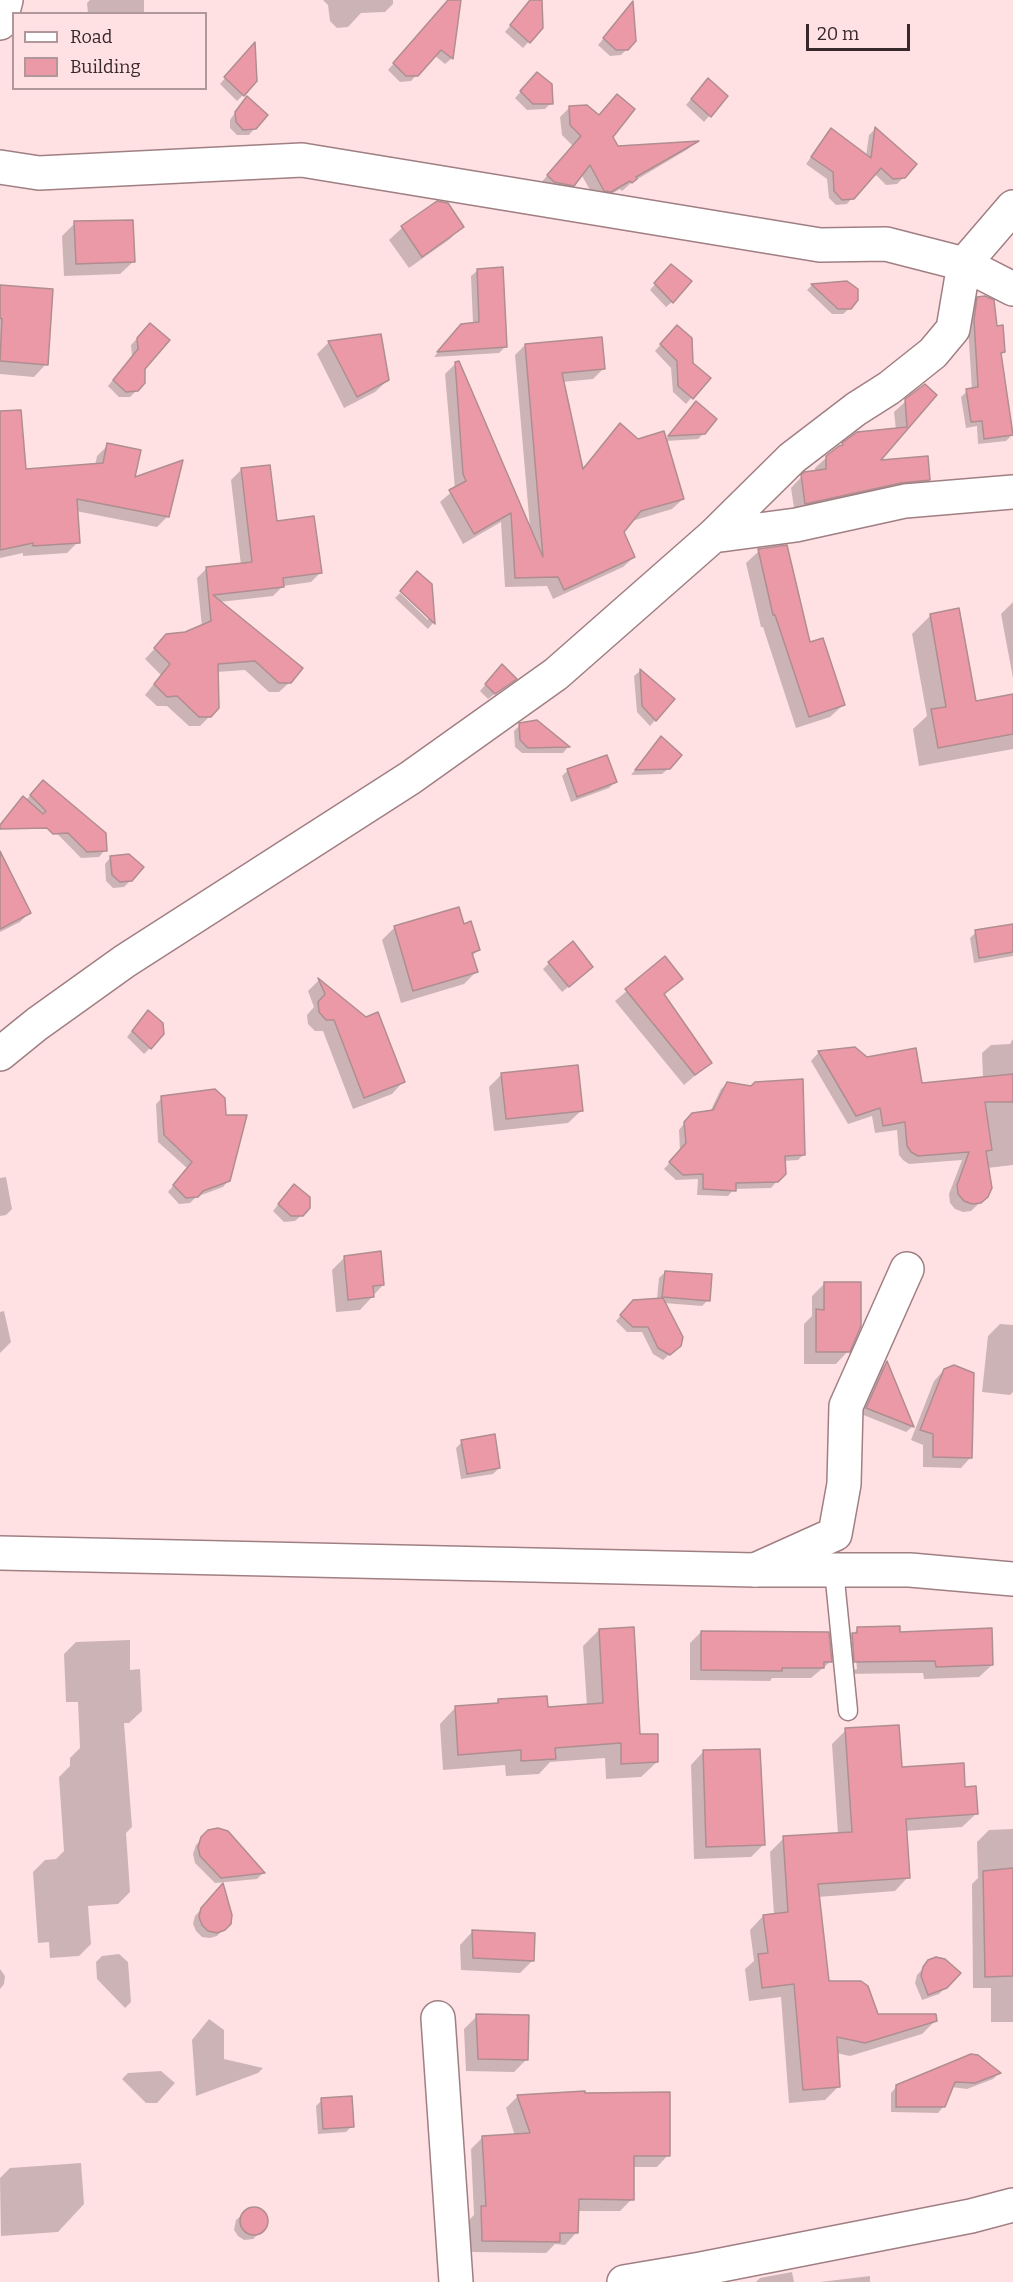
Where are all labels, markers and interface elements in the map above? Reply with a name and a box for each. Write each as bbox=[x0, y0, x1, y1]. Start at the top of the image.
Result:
legend bbox=[12, 12, 207, 90]
scale bar bbox=[809, 12, 912, 50]
text: 20 m bbox=[817, 23, 859, 45]
text: Road bbox=[70, 26, 112, 48]
text: Building bbox=[70, 56, 141, 78]

